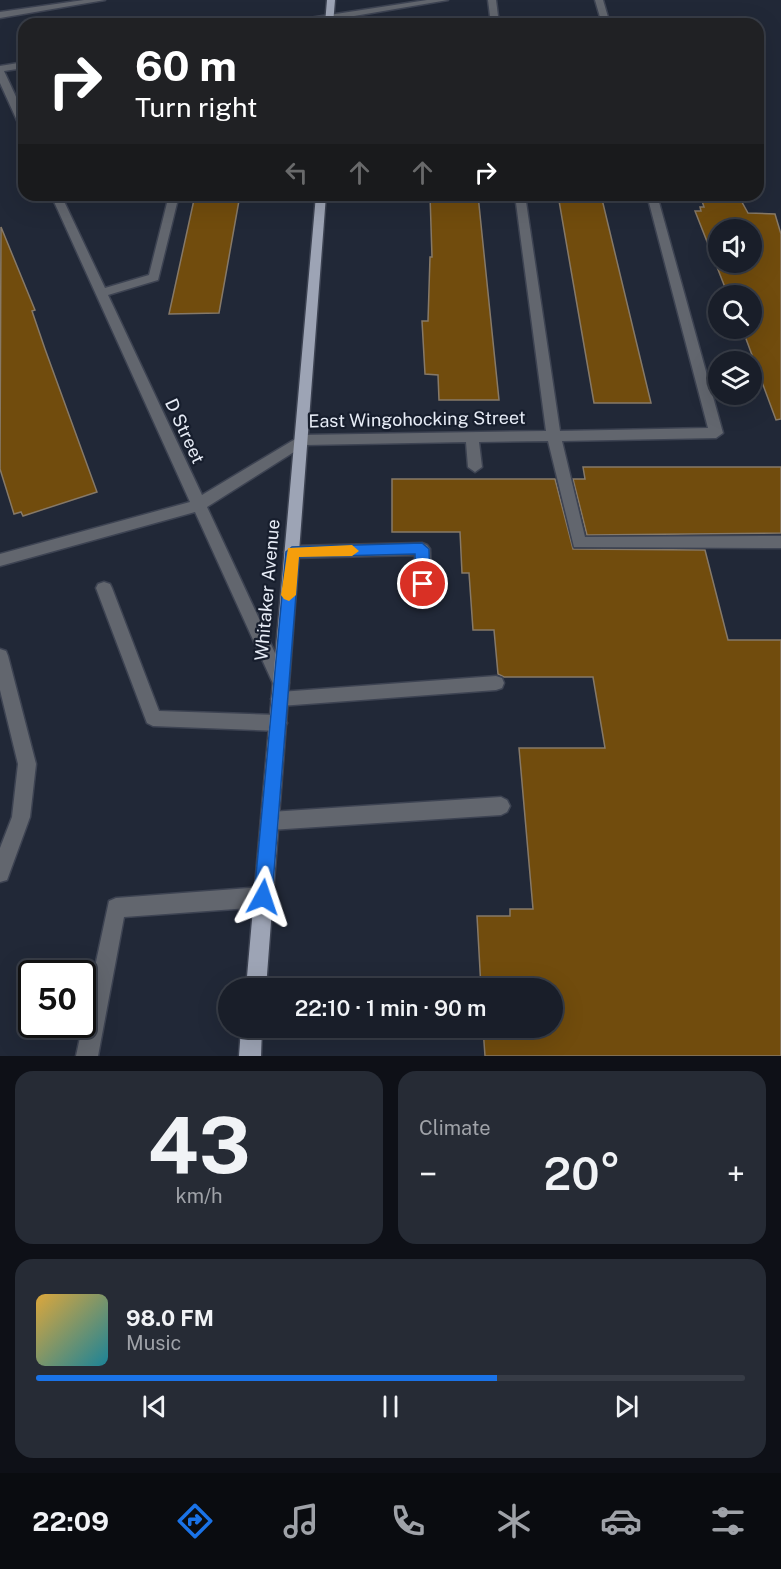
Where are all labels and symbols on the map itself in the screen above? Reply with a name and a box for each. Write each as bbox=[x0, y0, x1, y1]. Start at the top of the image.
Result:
street label: D Street bbox=[161, 395, 209, 467]
street label: East Wingohocking Street bbox=[308, 407, 526, 431]
street label: Whitaker Avenue bbox=[250, 518, 284, 662]
pin bbox=[397, 558, 448, 609]
position arrow bbox=[231, 865, 295, 929]
speed limit sign: 50 bbox=[18, 960, 96, 1038]

